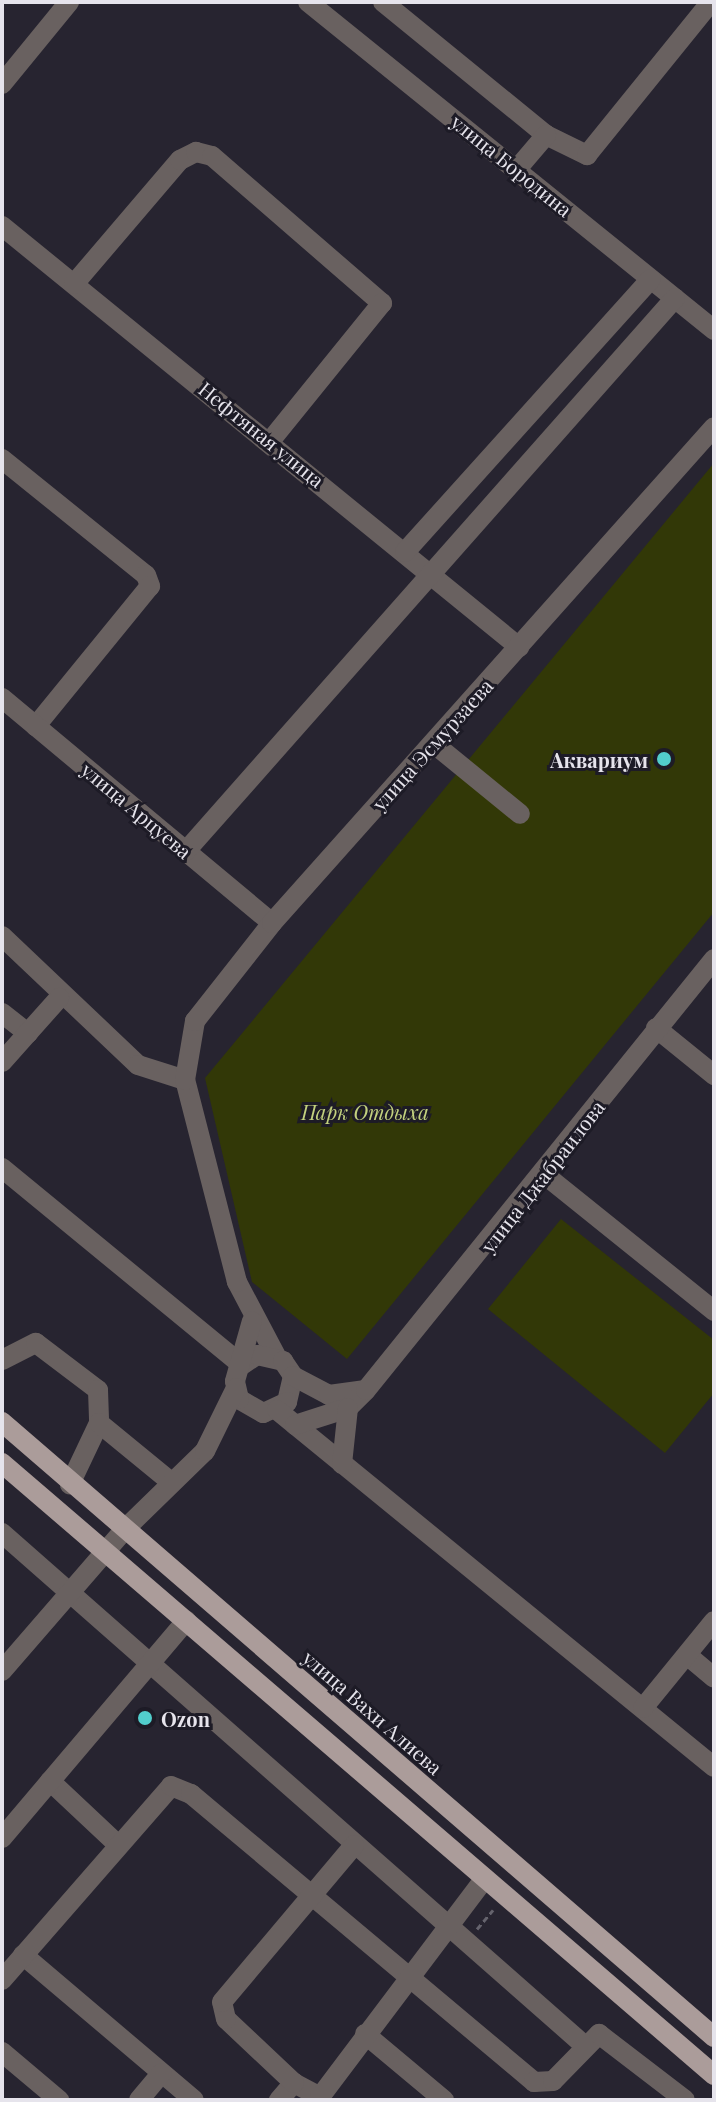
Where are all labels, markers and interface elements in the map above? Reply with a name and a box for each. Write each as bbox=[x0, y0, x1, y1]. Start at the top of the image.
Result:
street label: улица Бородина bbox=[447, 109, 577, 221]
street label: Нефтяная улица bbox=[195, 376, 329, 492]
street label: улица Эсмурзаева bbox=[367, 673, 497, 815]
place label: Аквариум bbox=[550, 747, 648, 771]
marker: Аквариум bbox=[655, 750, 673, 768]
street label: улица Арцуева bbox=[77, 757, 197, 863]
street label: улица Джабраилова bbox=[475, 1095, 609, 1257]
park label: Парк Отдыха bbox=[301, 1099, 429, 1123]
street label: улица Вахи Алиева bbox=[298, 1645, 448, 1779]
place label: Ozon bbox=[161, 1706, 210, 1730]
marker: Ozon bbox=[136, 1709, 154, 1727]

